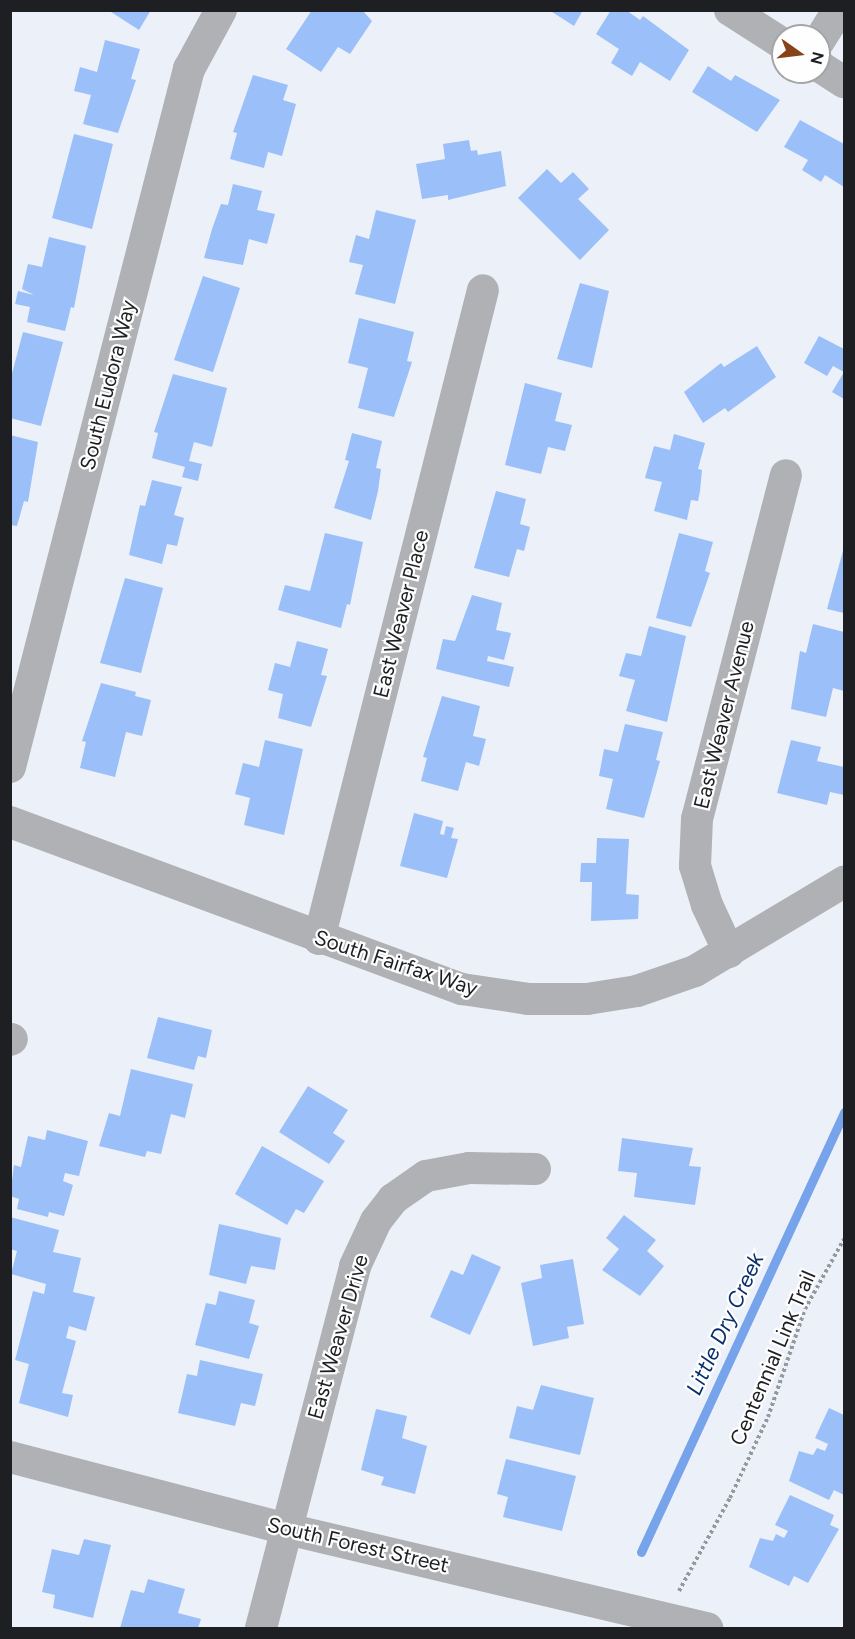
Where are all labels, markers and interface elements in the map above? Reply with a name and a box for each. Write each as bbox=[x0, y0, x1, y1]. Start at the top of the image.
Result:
north arrow bbox=[771, 24, 831, 84]
text: N bbox=[806, 50, 828, 66]
street label: South Eudora Way bbox=[75, 297, 141, 473]
street label: East Weaver Place bbox=[368, 527, 434, 701]
street label: East Weaver Avenue bbox=[688, 618, 760, 812]
street label: South Fairfax Way bbox=[311, 925, 481, 1001]
water label: Little Dry Creek bbox=[681, 1249, 769, 1399]
street label: East Weaver Drive bbox=[302, 1252, 374, 1422]
street label: Centennial Link Trail bbox=[725, 1267, 821, 1449]
street label: South Forest Street bbox=[265, 1512, 451, 1578]

